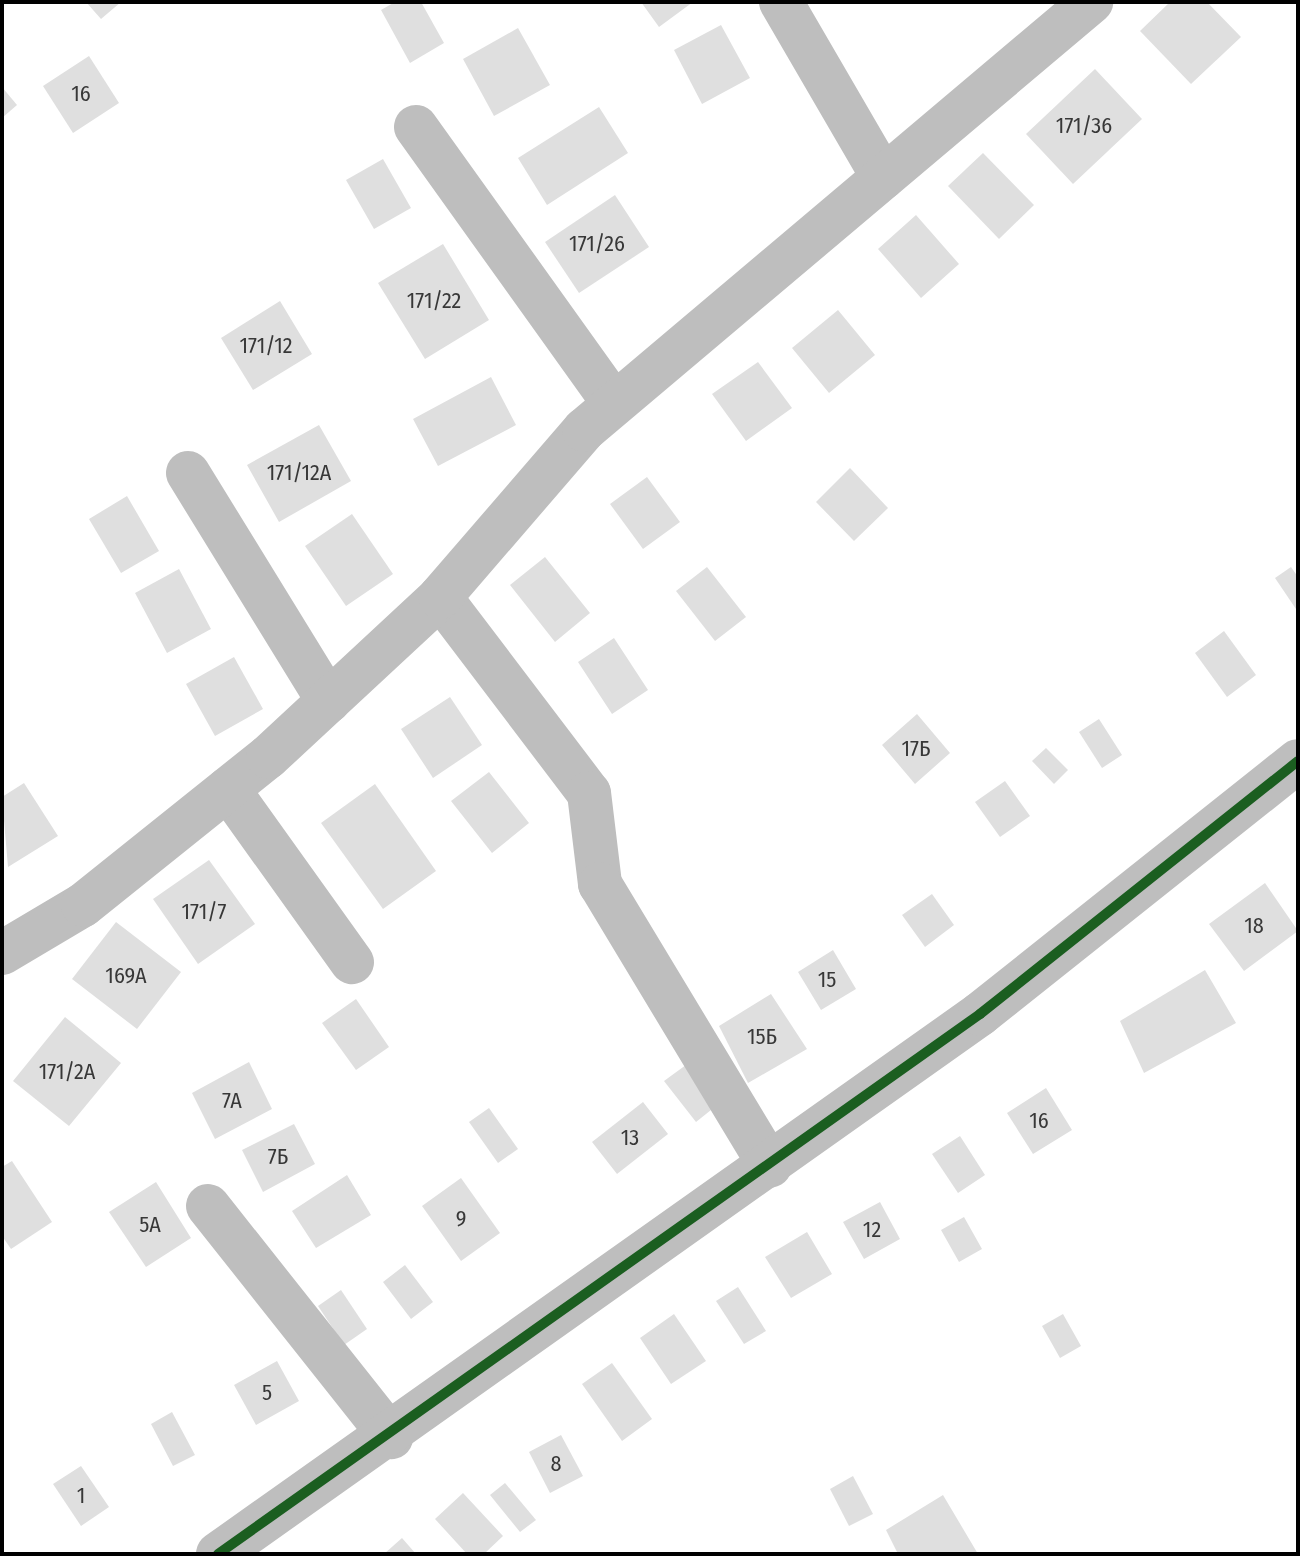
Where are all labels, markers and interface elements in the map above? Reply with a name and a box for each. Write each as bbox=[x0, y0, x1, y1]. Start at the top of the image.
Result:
house number: 16 bbox=[71, 81, 91, 107]
house number: 171/36 bbox=[1056, 113, 1112, 139]
house number: 171/26 bbox=[569, 231, 625, 257]
house number: 171/22 bbox=[407, 288, 461, 314]
house number: 171/12 bbox=[239, 333, 293, 359]
house number: 171/12А bbox=[267, 460, 331, 486]
house number: 17Б bbox=[901, 736, 931, 762]
house number: 171/7 bbox=[182, 899, 226, 925]
house number: 18 bbox=[1244, 913, 1264, 939]
house number: 169А bbox=[105, 963, 147, 989]
house number: 15 bbox=[818, 967, 836, 993]
house number: 15Б bbox=[747, 1024, 777, 1050]
house number: 171/2А bbox=[39, 1059, 95, 1085]
house number: 7А bbox=[222, 1088, 242, 1114]
house number: 16 bbox=[1029, 1108, 1049, 1134]
house number: 13 bbox=[621, 1125, 639, 1151]
house number: 7Б bbox=[268, 1144, 288, 1170]
house number: 9 bbox=[456, 1206, 466, 1232]
house number: 5А bbox=[139, 1212, 161, 1238]
house number: 12 bbox=[863, 1217, 881, 1243]
house number: 5 bbox=[262, 1380, 272, 1406]
house number: 8 bbox=[551, 1451, 561, 1477]
house number: 1 bbox=[77, 1483, 85, 1509]

